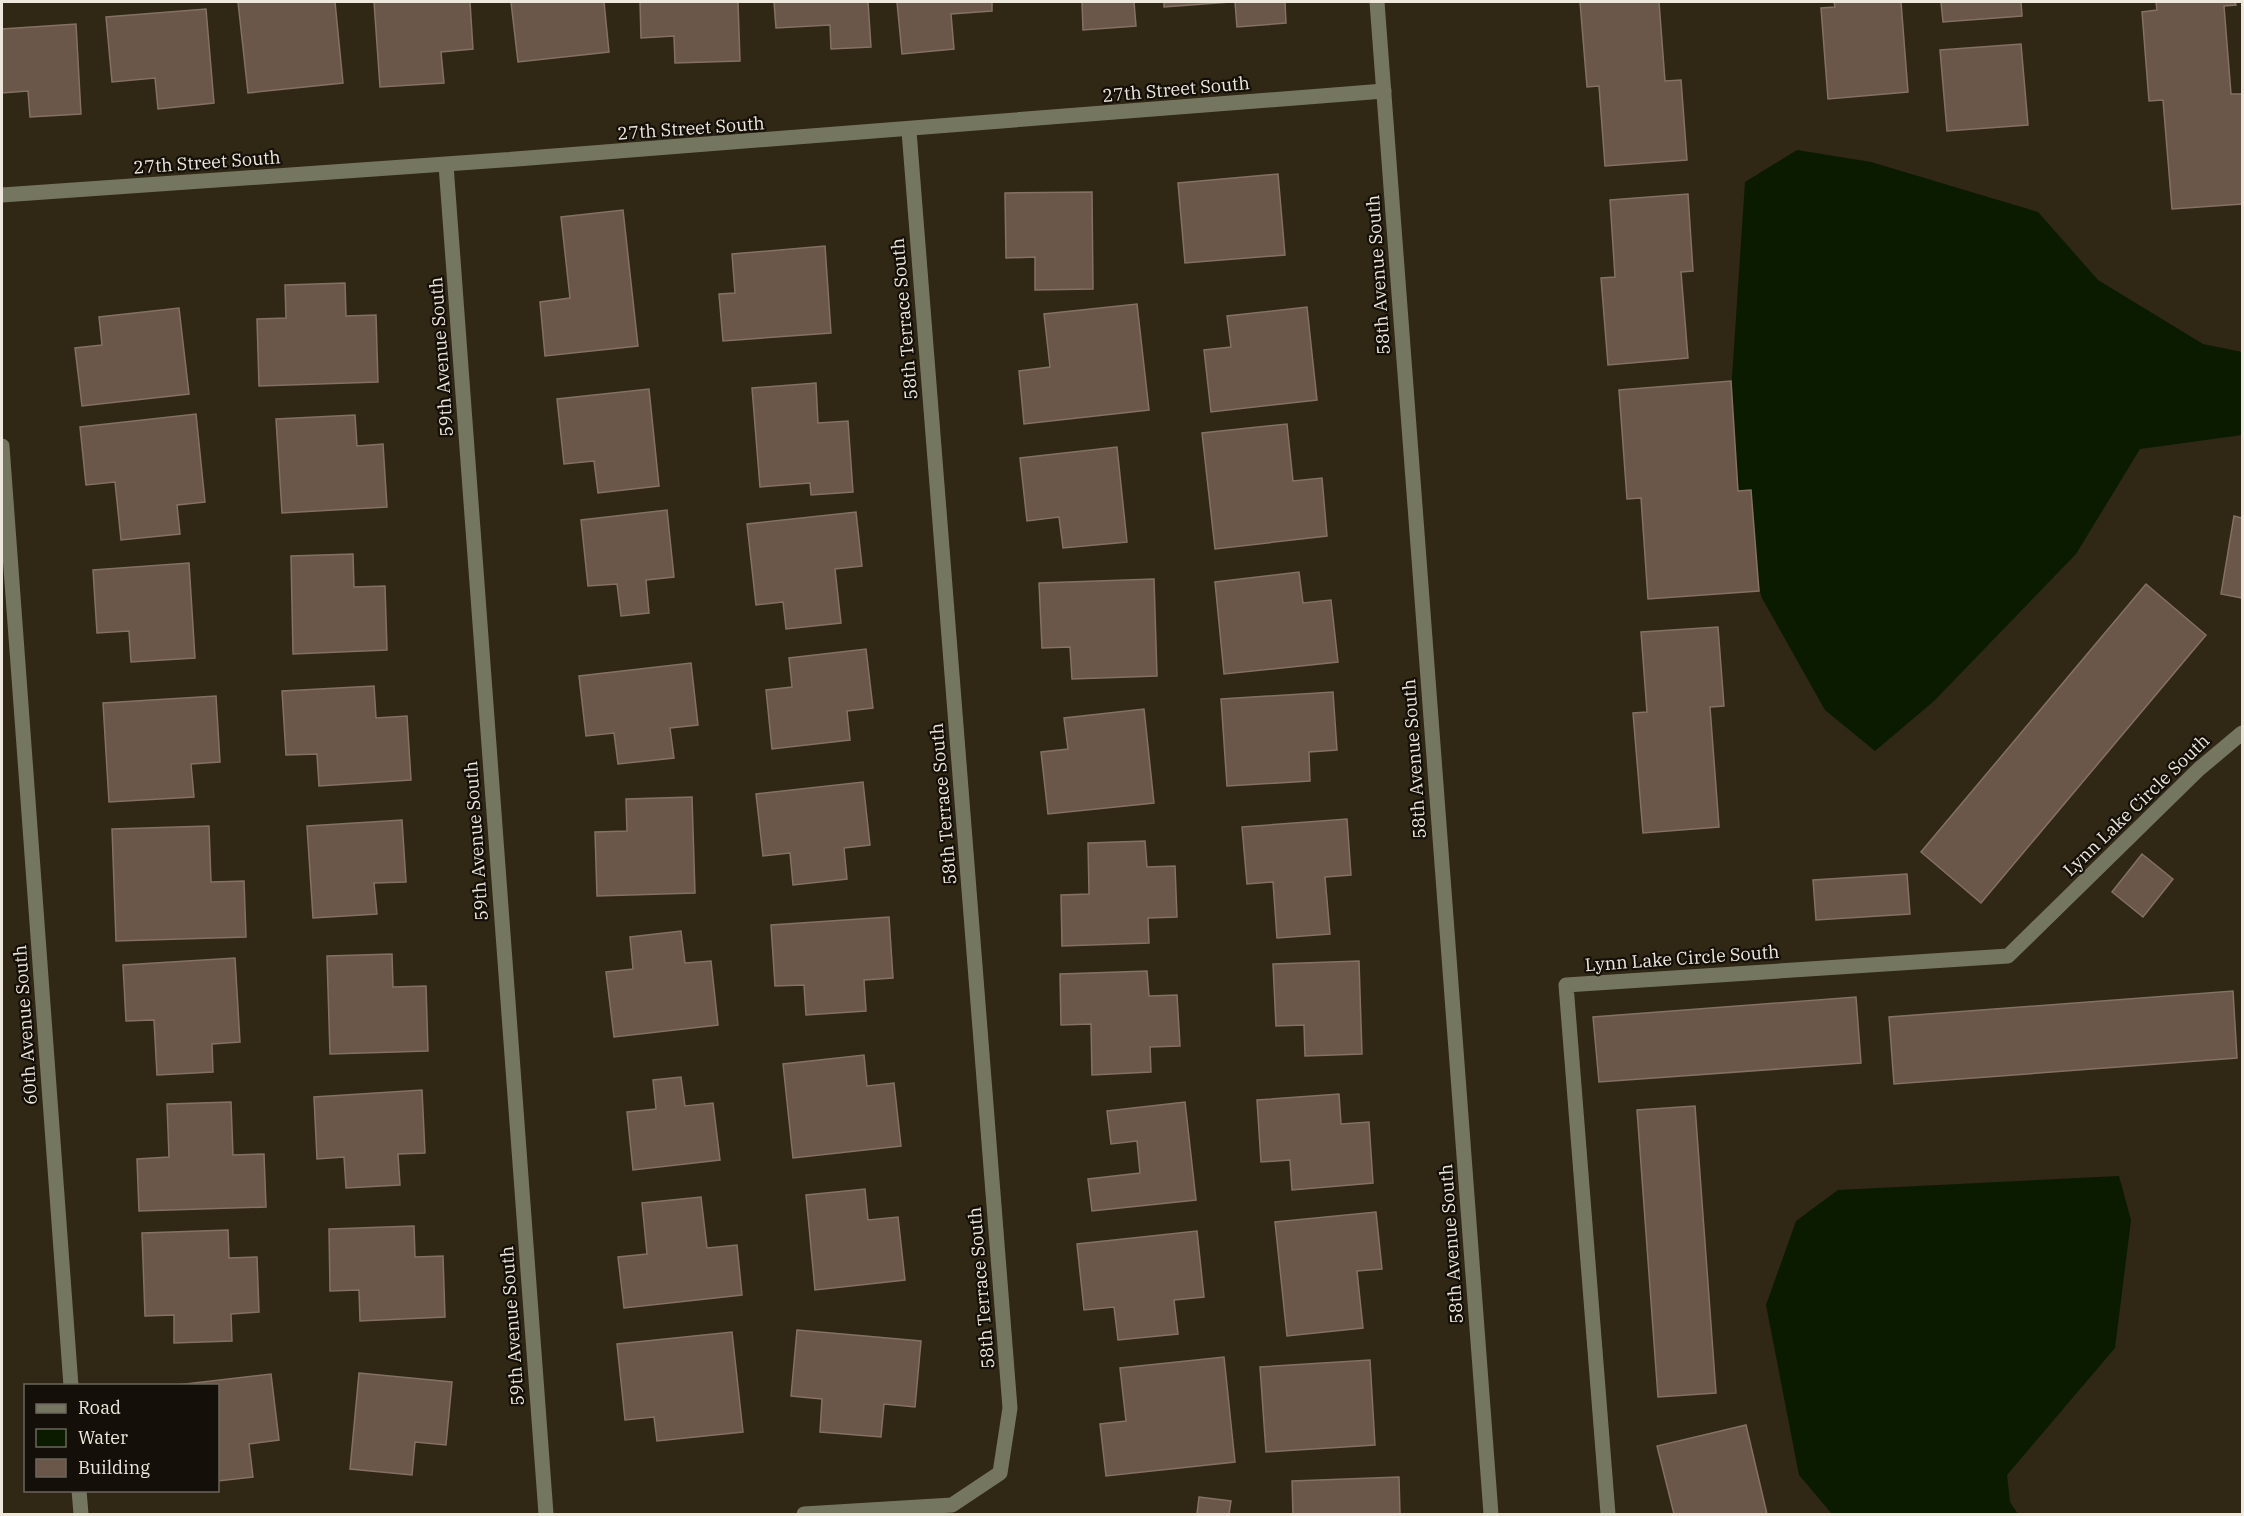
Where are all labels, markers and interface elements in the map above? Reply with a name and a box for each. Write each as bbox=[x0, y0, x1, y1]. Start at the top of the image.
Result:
street label: 27th Street South bbox=[1101, 71, 1251, 107]
street label: 27th Street South bbox=[617, 111, 765, 145]
street label: 27th Street South bbox=[133, 145, 281, 179]
street label: 58th Avenue South bbox=[1361, 194, 1395, 356]
street label: 58th Terrace South bbox=[885, 237, 923, 401]
street label: 59th Avenue South bbox=[424, 276, 458, 438]
street label: 58th Avenue South bbox=[1397, 678, 1431, 840]
street label: 58th Terrace South bbox=[924, 722, 962, 886]
street label: Lynn Lake Circle South bbox=[2058, 729, 2214, 881]
street label: 59th Avenue South bbox=[459, 760, 493, 922]
street label: Lynn Lake Circle South bbox=[1584, 940, 1780, 976]
street label: 60th Avenue South bbox=[8, 944, 42, 1106]
street label: 58th Avenue South bbox=[1434, 1163, 1468, 1325]
street label: 58th Terrace South bbox=[962, 1206, 1000, 1370]
street label: 59th Avenue South bbox=[495, 1245, 529, 1407]
legend bbox=[24, 1384, 219, 1492]
text: Road bbox=[78, 1396, 121, 1419]
text: Water bbox=[78, 1426, 128, 1449]
text: Building bbox=[78, 1456, 150, 1479]

